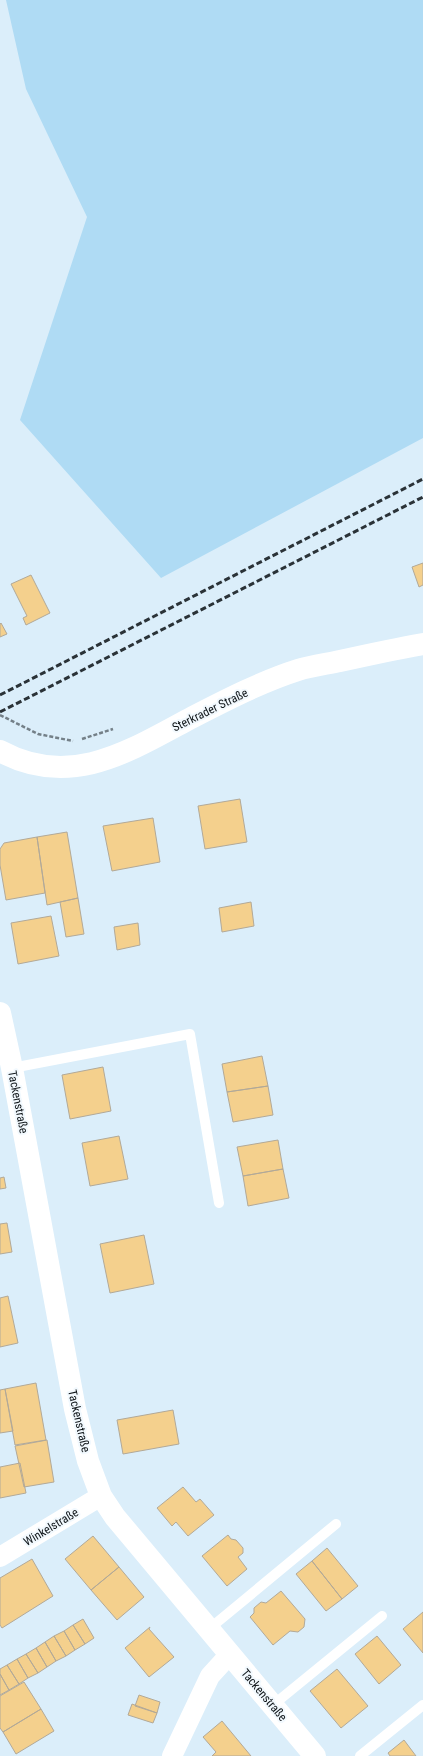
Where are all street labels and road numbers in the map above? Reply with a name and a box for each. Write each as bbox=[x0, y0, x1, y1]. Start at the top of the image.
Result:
street label: Sterkrader Straße bbox=[170, 685, 250, 734]
street label: Tackenstraße bbox=[5, 1069, 31, 1135]
street label: Tackenstraße bbox=[65, 1388, 93, 1454]
street label: Winkelstraße bbox=[21, 1505, 81, 1549]
street label: Tackenstraße bbox=[238, 1666, 290, 1724]

